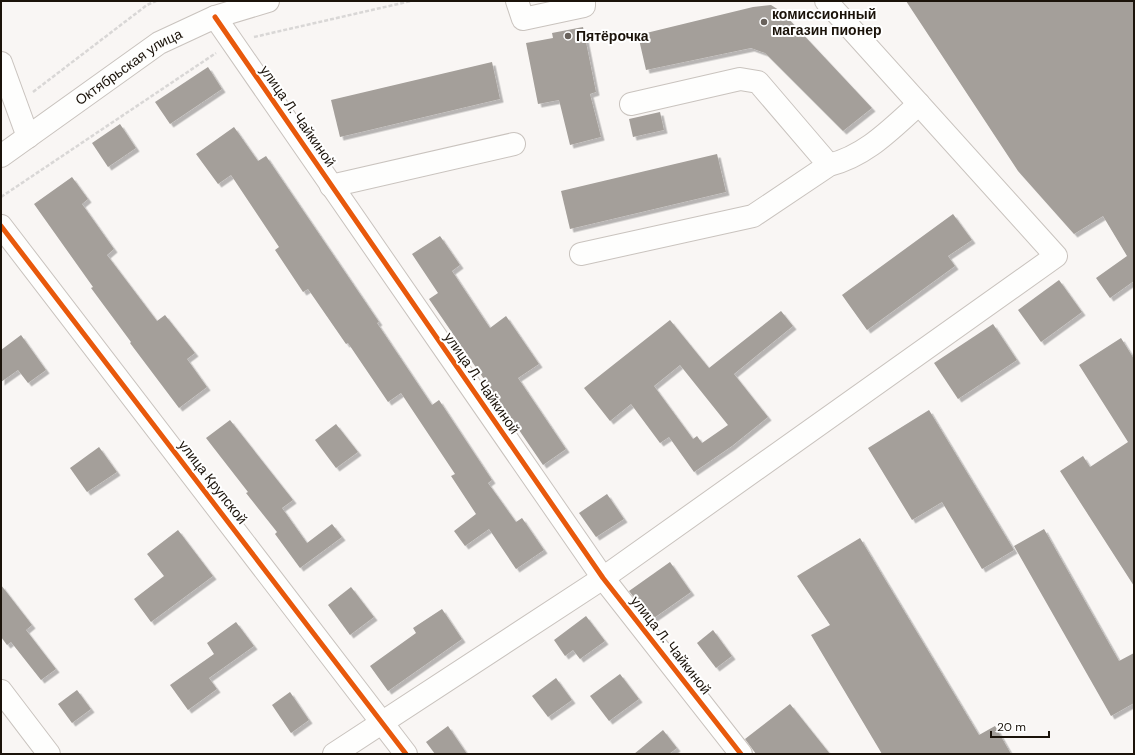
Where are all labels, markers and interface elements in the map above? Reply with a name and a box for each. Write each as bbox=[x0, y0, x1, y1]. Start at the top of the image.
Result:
place label: комиссионный магазин пионер bbox=[772, 5, 881, 39]
marker: комиссионный магазин пионер bbox=[759, 17, 769, 27]
street label: Октябрьская улица bbox=[72, 24, 185, 109]
place label: Пятёрочка bbox=[576, 27, 649, 45]
marker: Пятёрочка bbox=[563, 31, 573, 41]
street label: улица Л. Чайкиной bbox=[256, 62, 340, 170]
street label: улица Л. Чайкиной bbox=[440, 329, 524, 437]
street label: улица Крупской bbox=[175, 436, 251, 528]
street label: улица Л. Чайкиной bbox=[627, 592, 715, 698]
scale bar bbox=[991, 713, 1049, 739]
text: 20 m bbox=[997, 719, 1026, 735]

